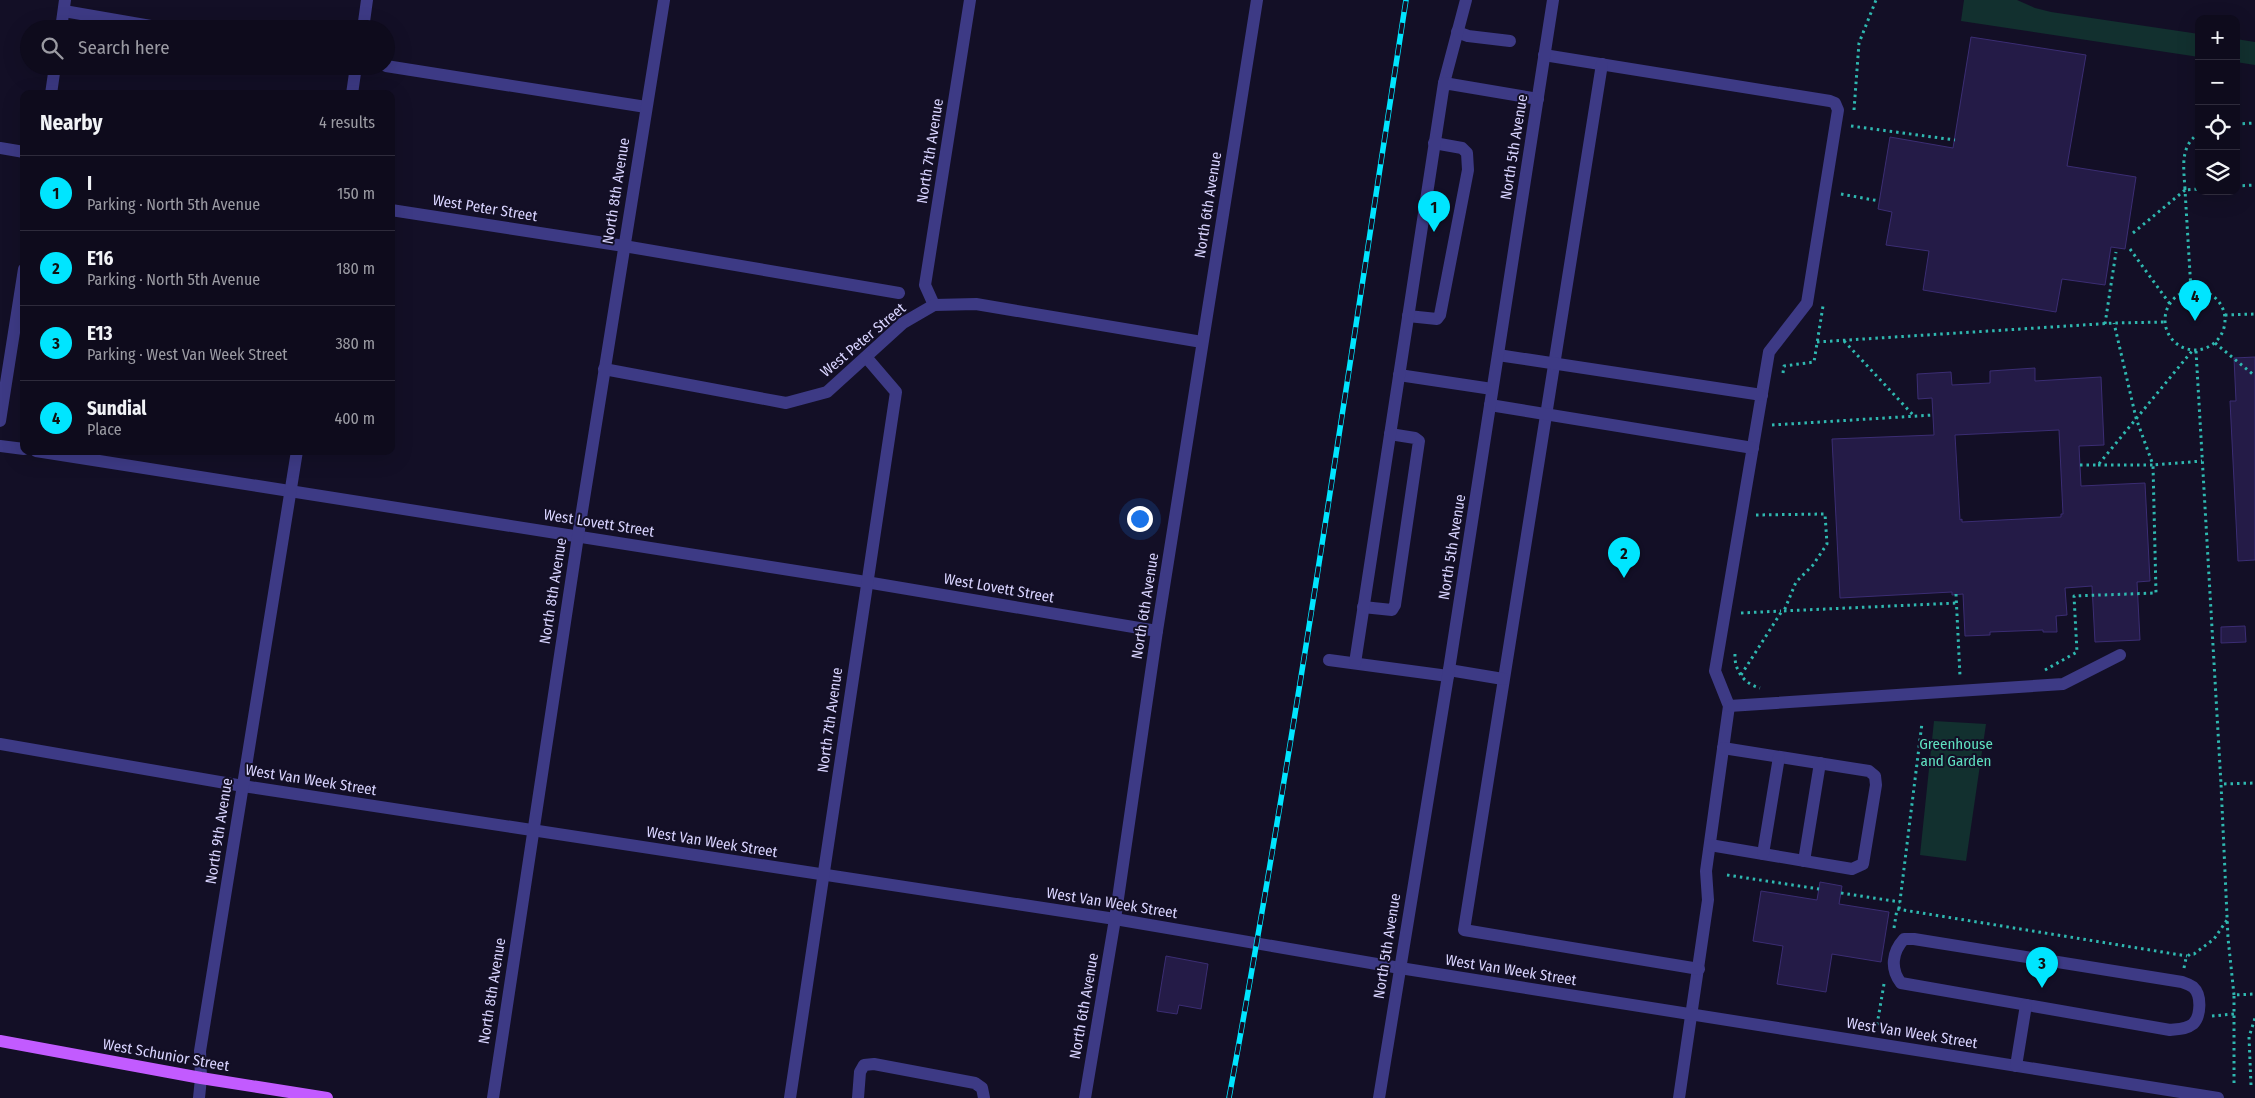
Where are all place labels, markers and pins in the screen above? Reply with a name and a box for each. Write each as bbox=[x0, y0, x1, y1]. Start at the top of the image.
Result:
pin: 1 bbox=[1418, 191, 1450, 232]
pin: 4 bbox=[2179, 280, 2211, 321]
pin: 2 bbox=[1608, 537, 1640, 578]
pin: 3 bbox=[2026, 947, 2058, 988]

